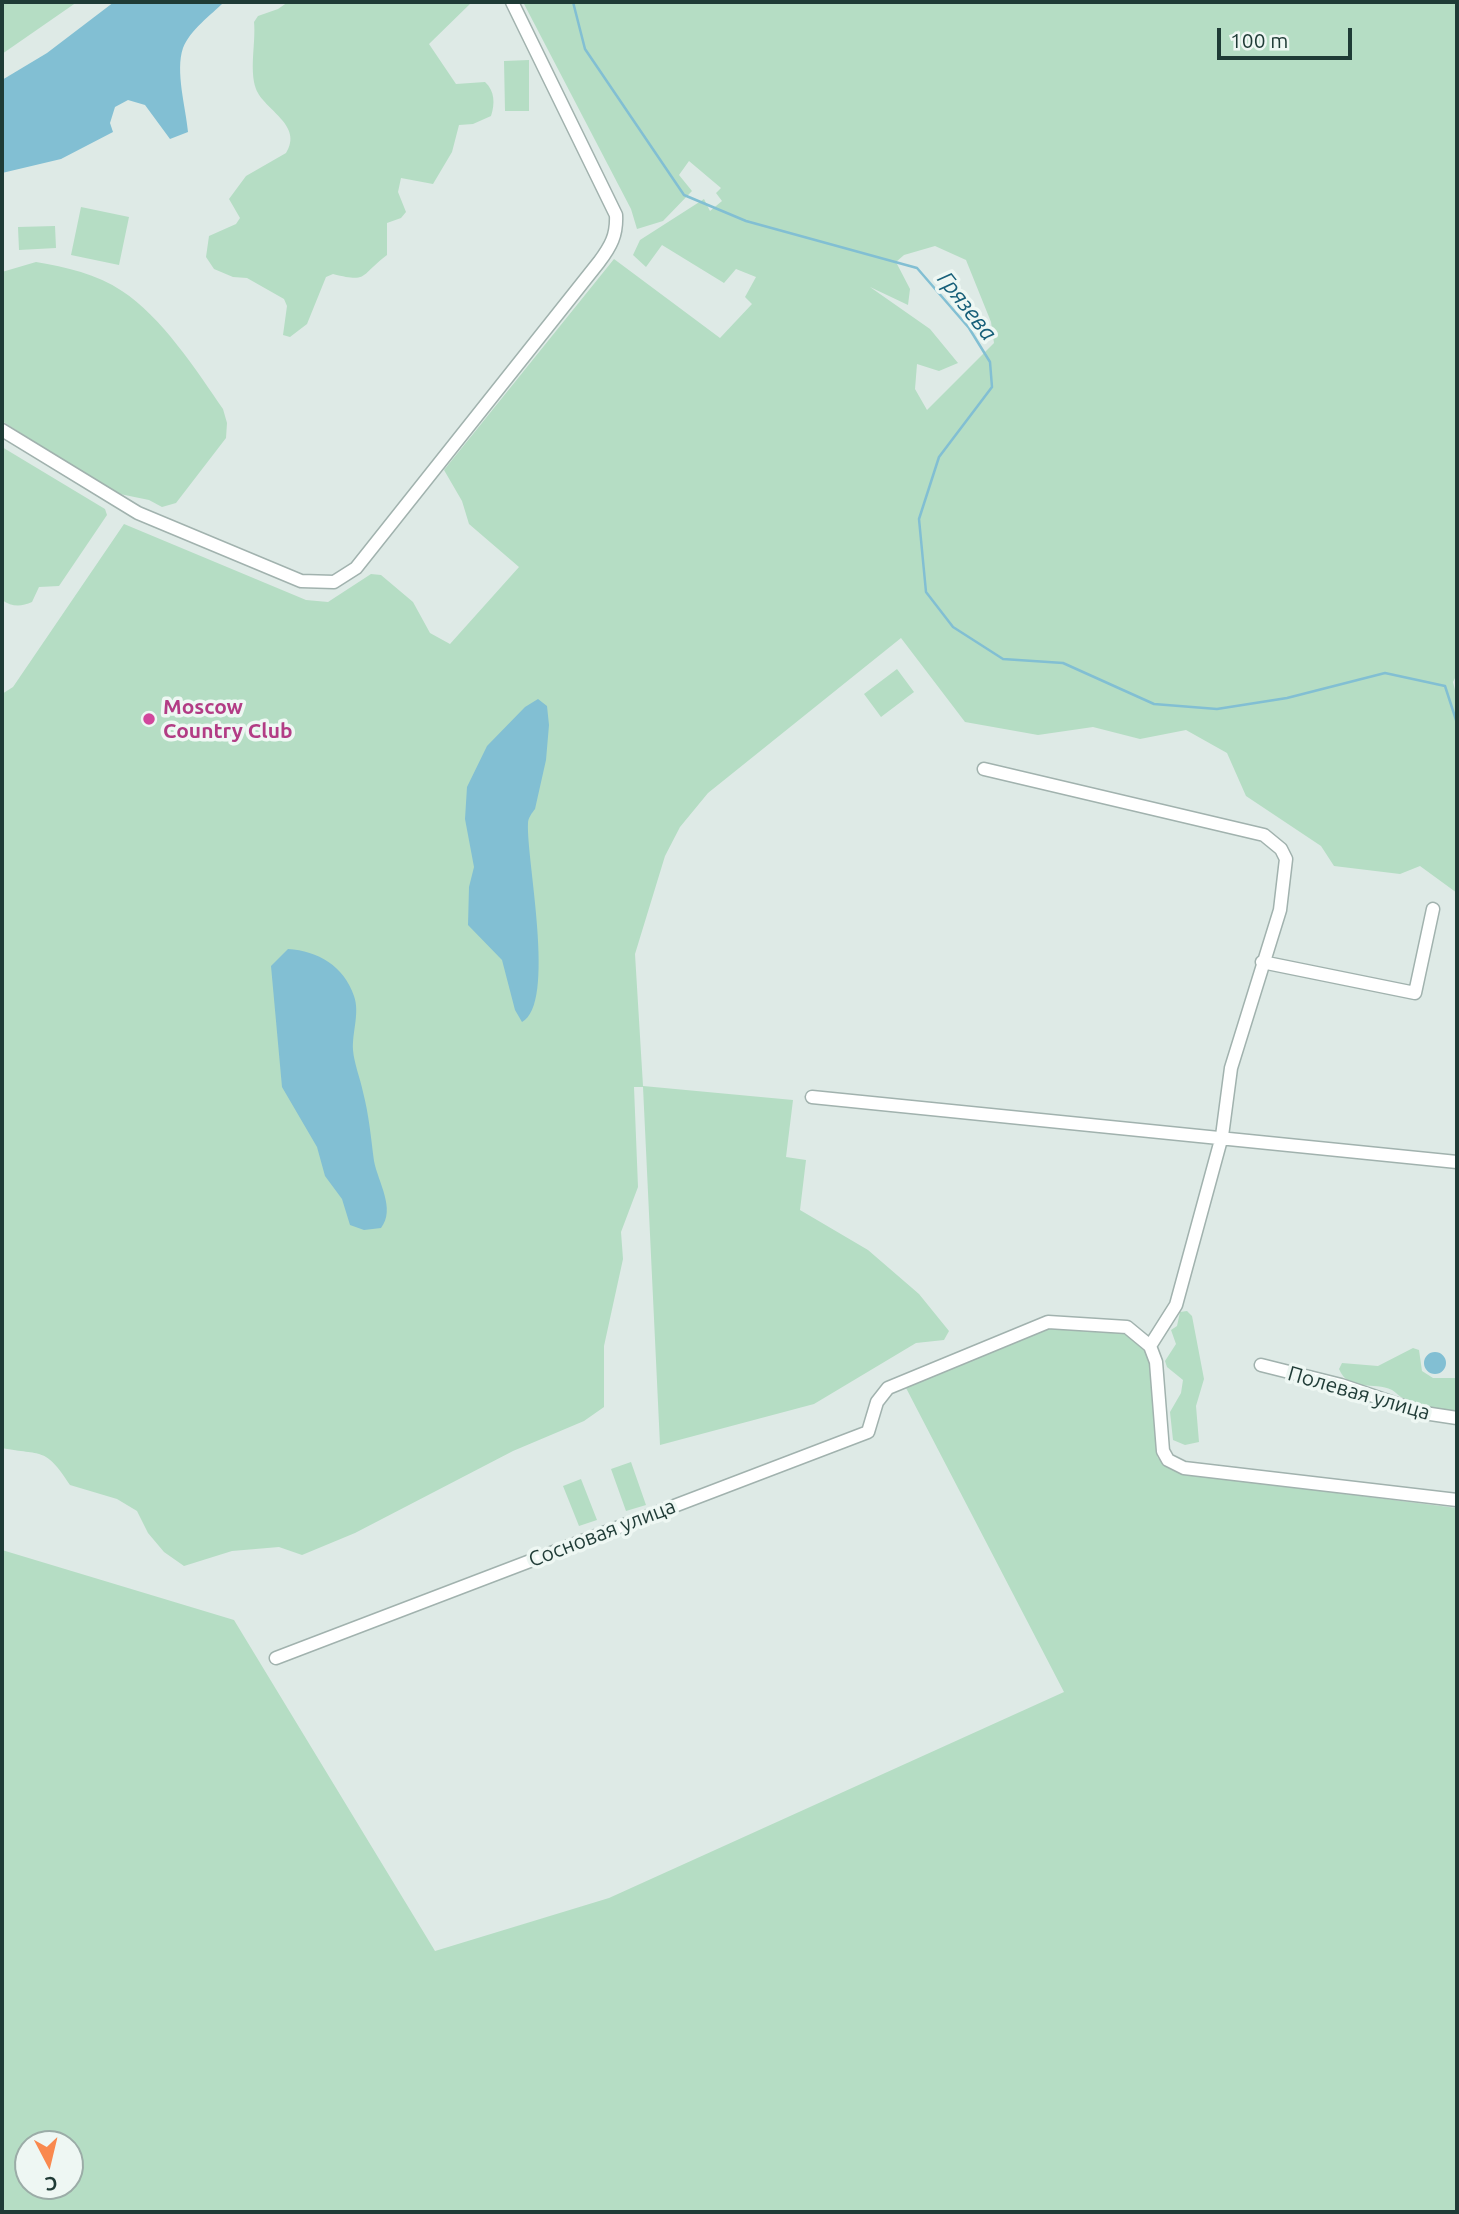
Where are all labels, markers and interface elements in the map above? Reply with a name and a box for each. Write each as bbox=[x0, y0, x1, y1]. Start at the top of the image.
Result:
scale bar bbox=[1221, 14, 1356, 58]
text: 100 m bbox=[1230, 28, 1288, 52]
water label: Грязева bbox=[932, 266, 1002, 346]
place label: Moscow Country Club bbox=[163, 694, 292, 744]
marker: Moscow Country Club bbox=[141, 711, 157, 727]
street label: Полевая улица bbox=[1285, 1361, 1433, 1425]
street label: Сосновая улица bbox=[525, 1493, 679, 1573]
north arrow bbox=[14, 2130, 84, 2200]
text: С bbox=[44, 2172, 59, 2196]

